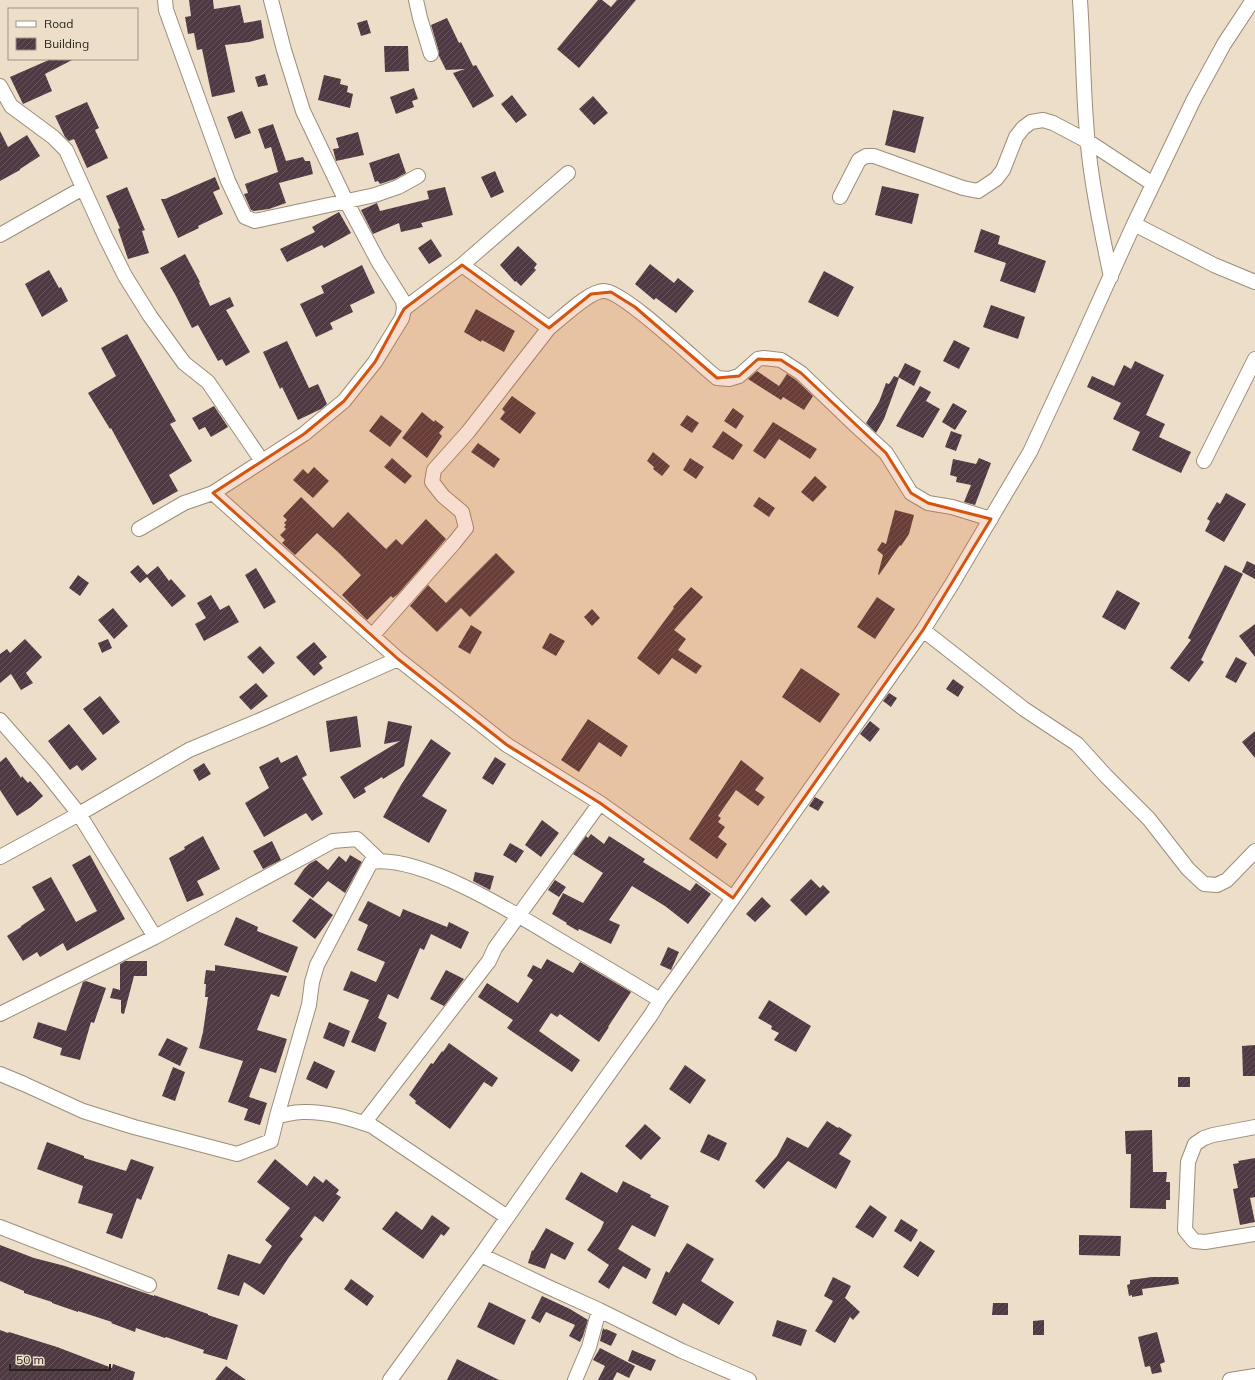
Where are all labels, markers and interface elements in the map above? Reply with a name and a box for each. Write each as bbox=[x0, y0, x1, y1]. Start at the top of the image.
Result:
legend bbox=[8, 8, 138, 60]
text: Road bbox=[44, 16, 73, 31]
text: Building bbox=[44, 36, 89, 51]
scale bar bbox=[10, 1346, 110, 1372]
text: 50 m bbox=[16, 1352, 44, 1367]

